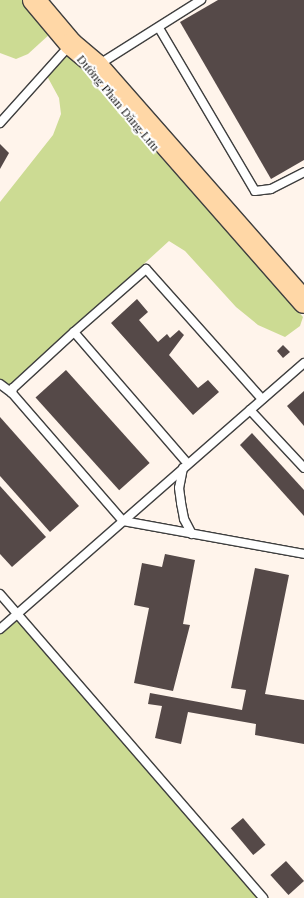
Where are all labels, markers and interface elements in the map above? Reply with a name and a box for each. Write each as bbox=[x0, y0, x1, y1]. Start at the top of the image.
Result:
street label: Đường Phan Đăng Lưu bbox=[74, 52, 162, 154]

